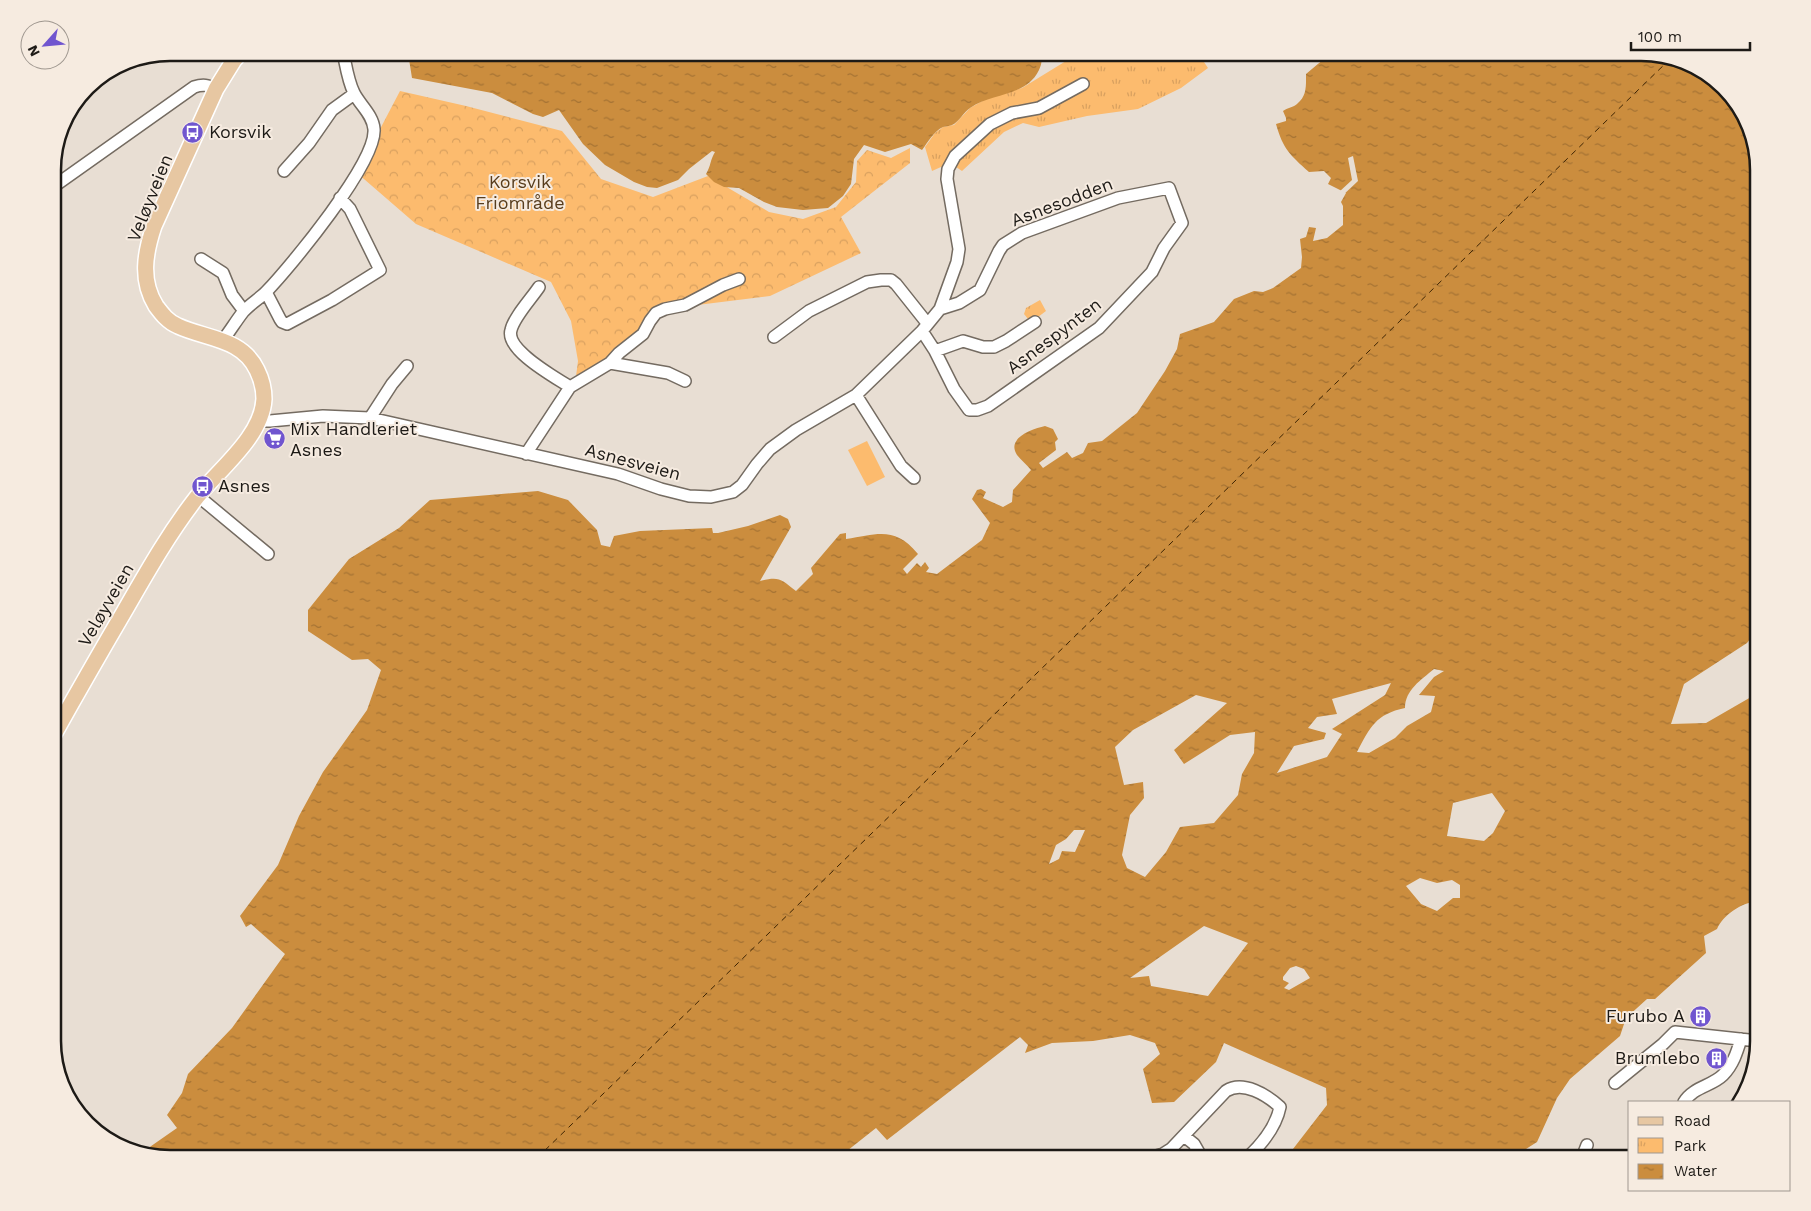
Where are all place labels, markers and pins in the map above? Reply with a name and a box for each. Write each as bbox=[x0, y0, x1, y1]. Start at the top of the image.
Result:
bus stop icon: Korsvik bbox=[181, 120, 205, 144]
place label: Korsvik bbox=[209, 121, 271, 142]
place label: Mix Handleriet Asnes bbox=[290, 418, 417, 460]
supermarket icon: Mix Handleriet Asnes bbox=[262, 427, 286, 451]
bus stop icon: Asnes bbox=[190, 474, 214, 498]
place label: Asnes bbox=[218, 475, 270, 496]
building icon: Furubo A bbox=[1689, 1004, 1713, 1028]
place label: Furubo A bbox=[1606, 1005, 1685, 1026]
building icon: Brumlebo bbox=[1704, 1046, 1728, 1070]
place label: Brumlebo bbox=[1615, 1047, 1700, 1068]

